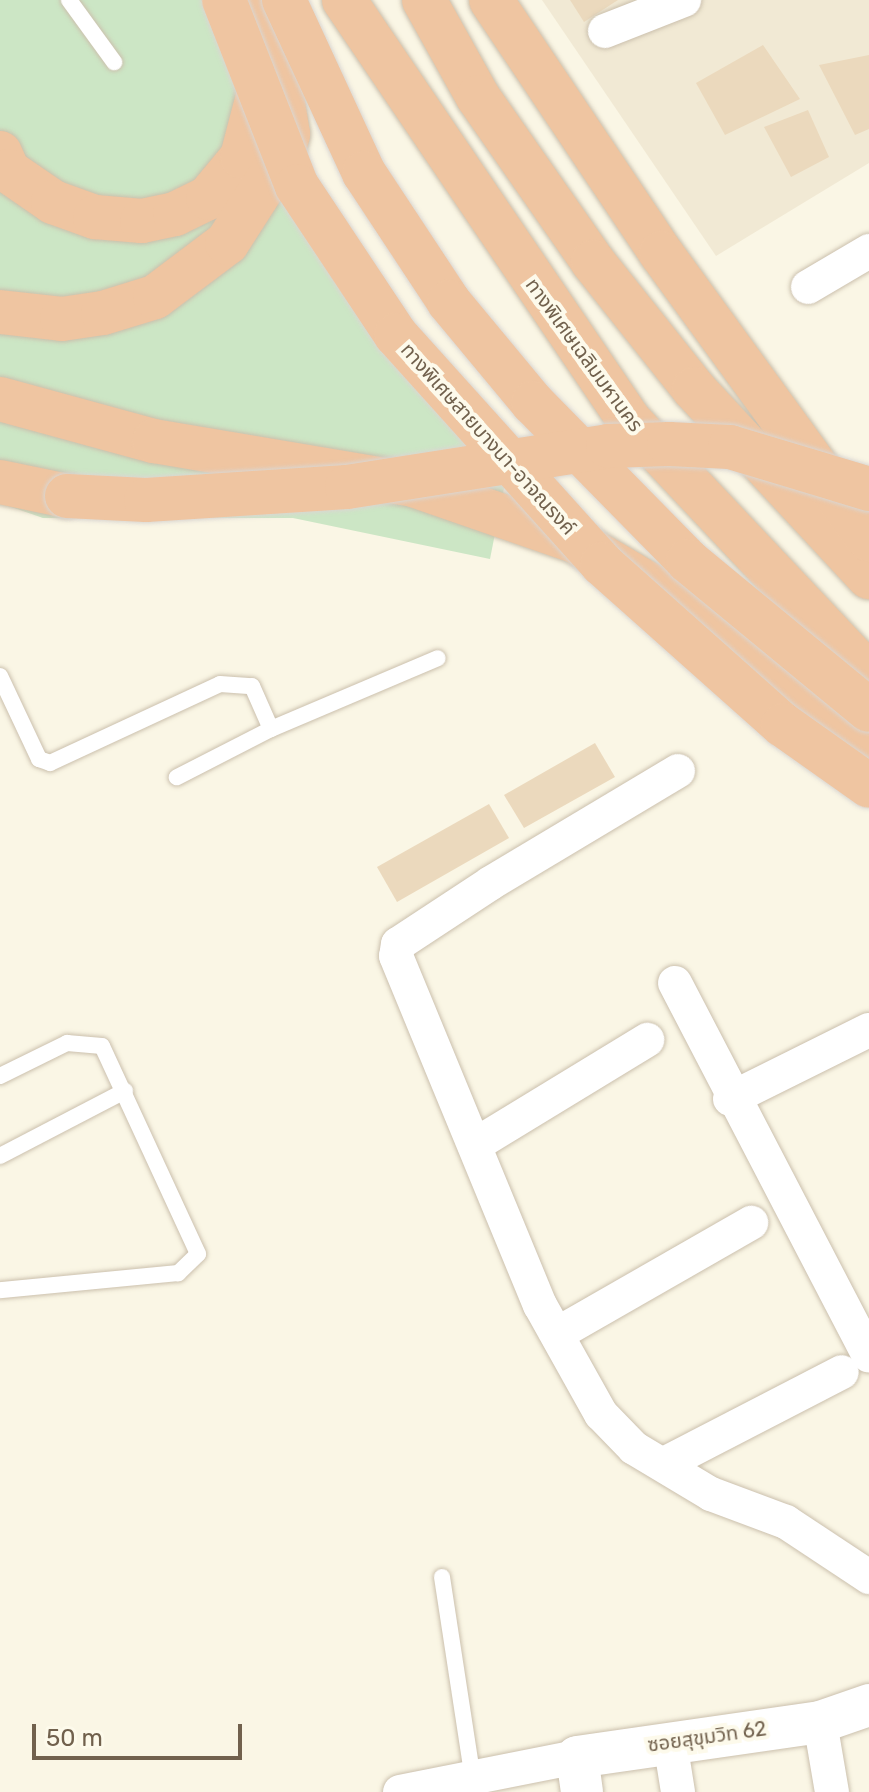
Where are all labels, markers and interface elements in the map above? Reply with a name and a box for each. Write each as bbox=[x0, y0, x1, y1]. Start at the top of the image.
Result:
street label: ทางพิเศษเฉลิมมหานคร bbox=[520, 274, 648, 436]
street label: ทางพิเศษสายบางนา-อาจณรงค์ bbox=[396, 338, 580, 540]
scale bar bbox=[36, 1708, 246, 1758]
street label: ซอยสุขุมวิท 62 bbox=[646, 1717, 768, 1757]
text: 50 m bbox=[46, 1724, 103, 1752]

